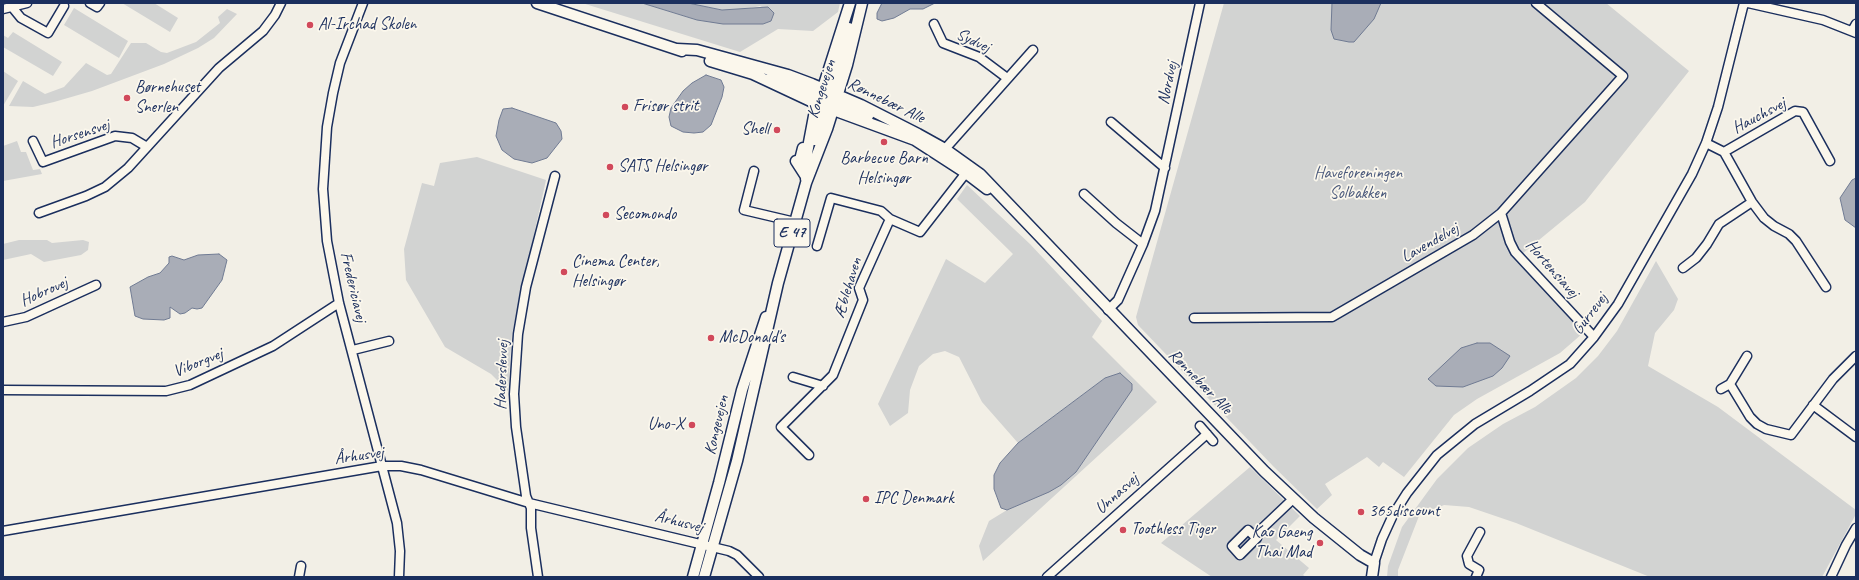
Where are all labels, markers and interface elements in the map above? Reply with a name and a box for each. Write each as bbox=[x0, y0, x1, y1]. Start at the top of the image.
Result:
place label: Al-Irchad Skolen bbox=[318, 15, 416, 35]
marker: Al-Irchad Skolen bbox=[305, 20, 315, 30]
street label: Sydvej bbox=[953, 24, 993, 58]
street label: Kongevejen bbox=[803, 57, 841, 121]
street label: Nordvej bbox=[1153, 60, 1183, 106]
street label: Rønnebær Alle bbox=[844, 74, 928, 128]
place label: Børnehuset Snerlen bbox=[135, 78, 200, 118]
marker: Børnehuset Snerlen bbox=[122, 93, 132, 103]
street label: Hauchsvej bbox=[1729, 94, 1789, 138]
place label: Frisør strit bbox=[633, 97, 698, 117]
marker: Frisør strit bbox=[620, 102, 630, 112]
street label: Horsensvej bbox=[48, 115, 112, 153]
place label: Shell bbox=[741, 120, 769, 140]
marker: Shell bbox=[772, 125, 782, 135]
marker: Barbecue Barn Helsingør bbox=[879, 137, 889, 147]
place label: Barbecue Barn Helsingør bbox=[840, 149, 928, 189]
place label: SATS Helsingør bbox=[618, 157, 707, 177]
marker: SATS Helsingør bbox=[605, 162, 615, 172]
park label: Haveforeningen Solbakken bbox=[1314, 164, 1402, 204]
place label: Secomondo bbox=[614, 205, 676, 225]
marker: Secomondo bbox=[601, 210, 611, 220]
street label: Lavendelvej bbox=[1398, 218, 1462, 268]
road number: E 47 bbox=[774, 219, 810, 247]
street label: Hortensiavej bbox=[1521, 235, 1583, 303]
street label: Fredericiavej bbox=[335, 250, 371, 324]
place label: Cinema Center, Helsingør bbox=[572, 252, 660, 292]
street label: Æblehaven bbox=[829, 255, 867, 321]
marker: Cinema Center, Helsingør bbox=[559, 267, 569, 277]
street label: Hobrovej bbox=[17, 273, 71, 311]
street label: Gurrevej bbox=[1568, 289, 1612, 339]
place label: McDonald's bbox=[719, 328, 785, 348]
marker: McDonald's bbox=[706, 333, 716, 343]
street label: Haderslevvej bbox=[491, 340, 513, 410]
street label: Viborgvej bbox=[170, 344, 226, 382]
street label: Rønnebær Alle bbox=[1164, 345, 1236, 419]
street label: Kongevejen bbox=[700, 393, 734, 457]
place label: Uno-X bbox=[648, 415, 684, 435]
marker: Uno-X bbox=[687, 420, 697, 430]
street label: Århusvej bbox=[333, 442, 385, 470]
street label: Unnasvej bbox=[1091, 469, 1143, 519]
place label: IPC Denmark bbox=[874, 489, 954, 509]
marker: IPC Denmark bbox=[861, 494, 871, 504]
place label: 365discount bbox=[1369, 502, 1440, 522]
street label: Århusvej bbox=[653, 506, 705, 538]
marker: 365discount bbox=[1356, 507, 1366, 517]
place label: Toothless Tiger bbox=[1131, 520, 1215, 540]
place label: Kao Gaeng Thai Mad bbox=[1252, 523, 1312, 563]
marker: Toothless Tiger bbox=[1118, 525, 1128, 535]
marker: Kao Gaeng Thai Mad bbox=[1315, 538, 1325, 548]

